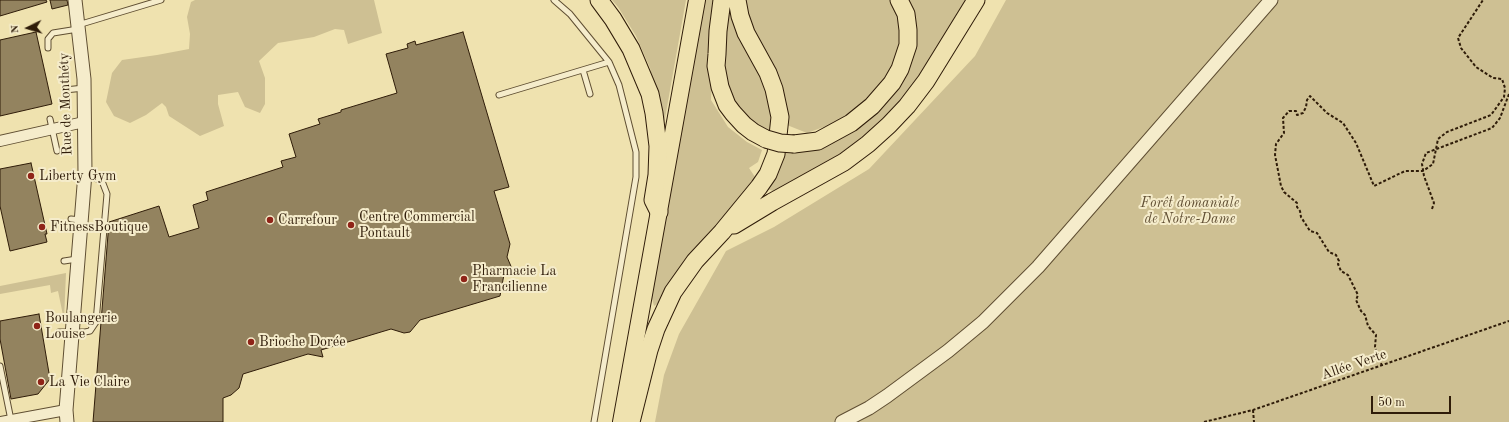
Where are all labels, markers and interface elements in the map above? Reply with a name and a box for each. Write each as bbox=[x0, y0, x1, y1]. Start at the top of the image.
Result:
north arrow bbox=[8, 8, 48, 48]
text: N bbox=[10, 24, 21, 34]
street label: Rue de Monthéty bbox=[56, 52, 76, 156]
place label: Liberty Gym bbox=[39, 168, 116, 184]
marker: Liberty Gym bbox=[26, 171, 36, 181]
park label: Forêt domaniale de Notre-Dame bbox=[1141, 195, 1239, 228]
place label: Centre Commercial Pontault bbox=[359, 209, 475, 242]
place label: Carrefour bbox=[278, 212, 337, 228]
marker: Carrefour bbox=[265, 215, 275, 225]
place label: FitnessBoutique bbox=[50, 219, 148, 235]
marker: Centre Commercial Pontault bbox=[346, 220, 356, 230]
marker: FitnessBoutique bbox=[37, 222, 47, 232]
place label: Pharmacie La Francilienne bbox=[472, 263, 556, 296]
marker: Pharmacie La Francilienne bbox=[459, 274, 469, 284]
place label: Boulangerie Louise bbox=[45, 310, 117, 342]
marker: Boulangerie Louise bbox=[32, 321, 42, 331]
place label: Brioche Dorée bbox=[259, 334, 346, 350]
marker: Brioche Dorée bbox=[246, 337, 256, 347]
street label: Allée Verte bbox=[1319, 346, 1389, 384]
place label: La Vie Claire bbox=[49, 374, 130, 390]
marker: La Vie Claire bbox=[36, 377, 46, 387]
scale bar bbox=[1373, 388, 1453, 414]
text: 50 m bbox=[1378, 397, 1405, 409]

